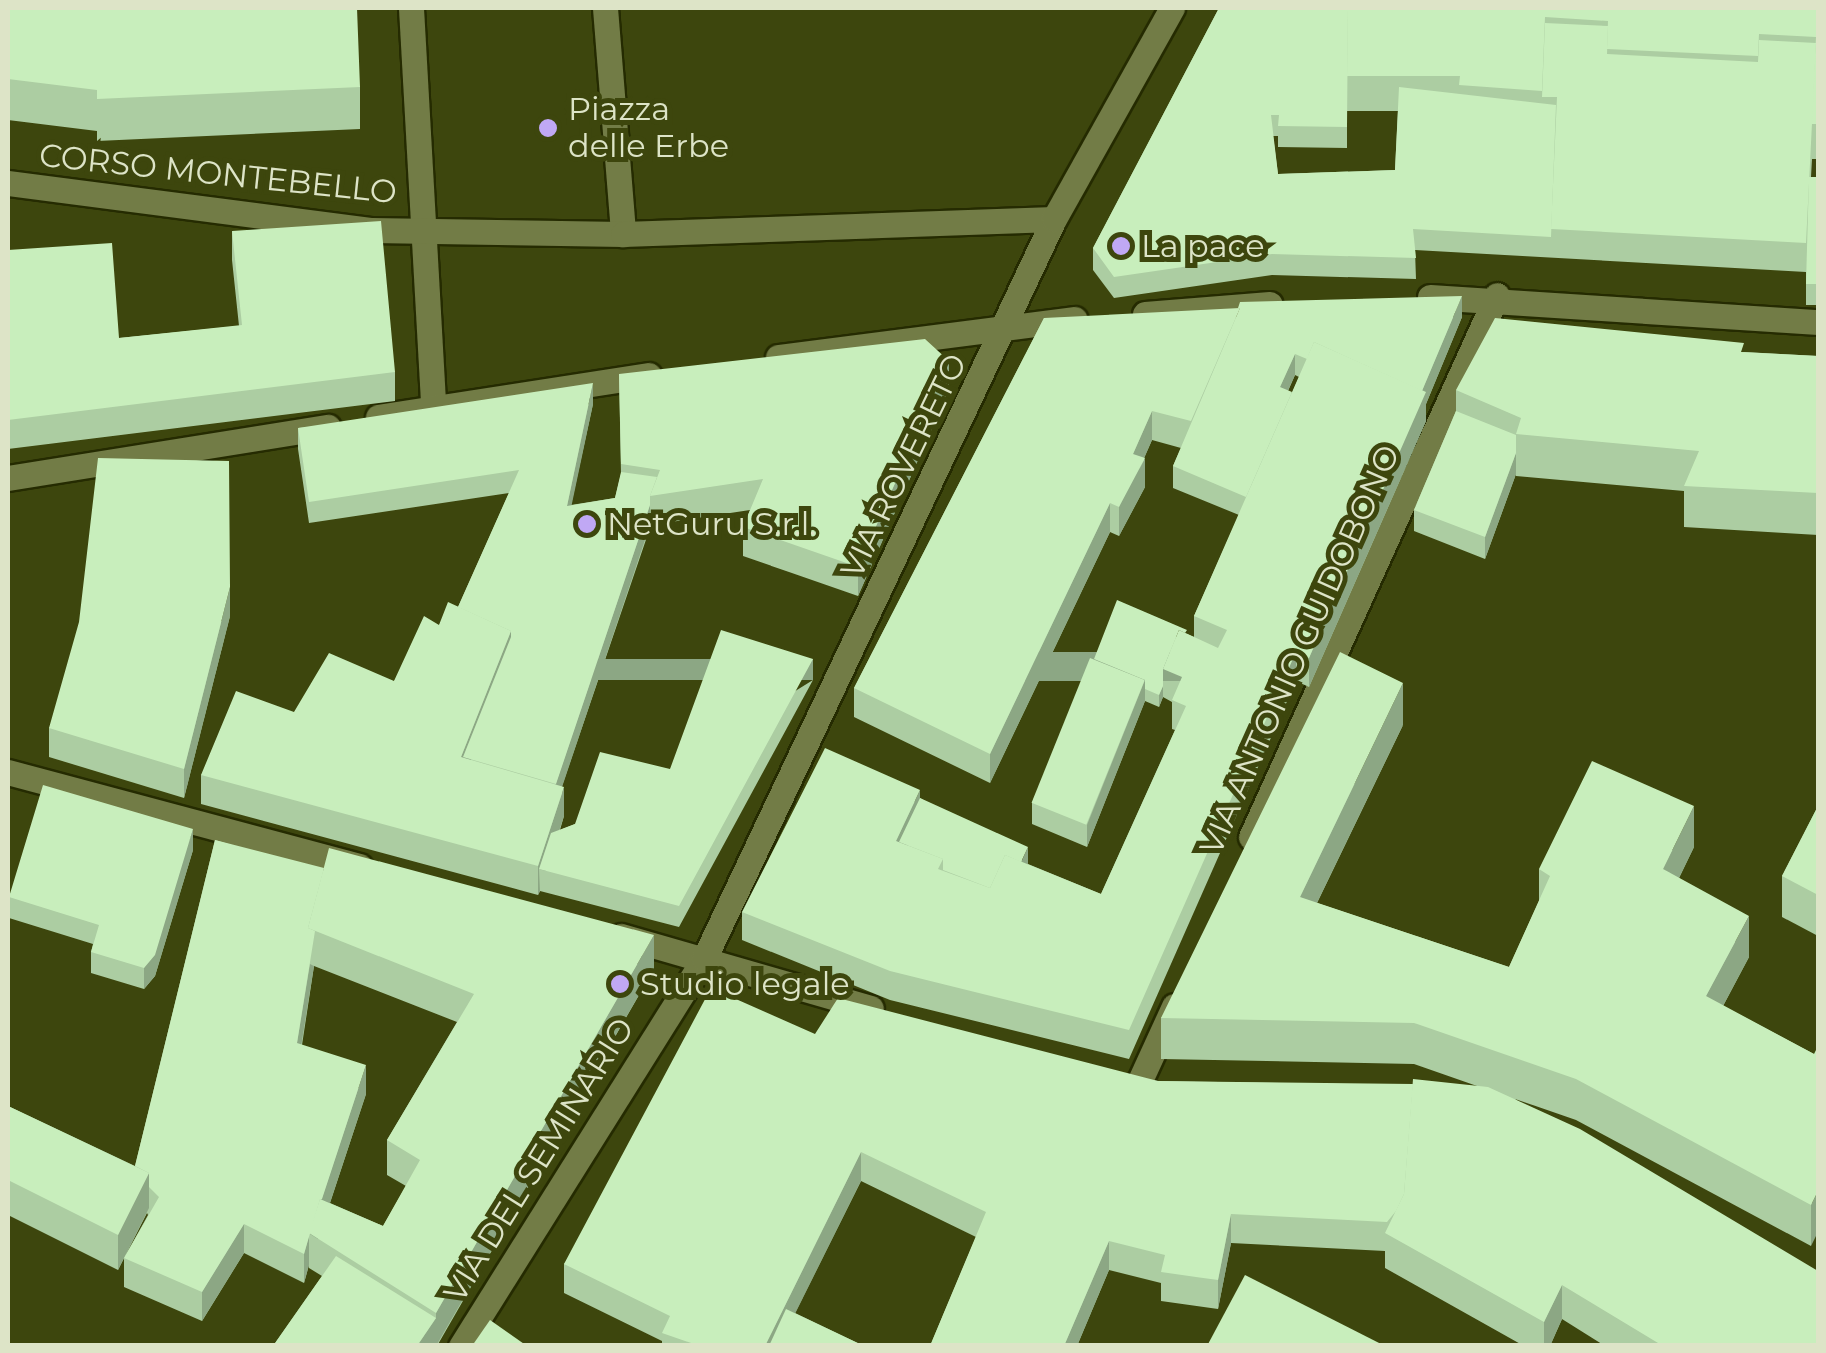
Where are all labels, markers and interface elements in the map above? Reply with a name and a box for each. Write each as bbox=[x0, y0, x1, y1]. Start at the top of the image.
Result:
place label: Piazza delle Erbe bbox=[568, 91, 729, 166]
marker: Piazza delle Erbe bbox=[537, 117, 559, 139]
street label: CORSO MONTEBELLO bbox=[37, 136, 399, 212]
place label: La pace bbox=[1141, 227, 1265, 265]
marker: La pace bbox=[1110, 235, 1132, 257]
street label: VIA ROVERETO bbox=[833, 348, 975, 584]
street label: VIA ANTONIO GUIDOBONO bbox=[1192, 439, 1408, 861]
place label: NetGuru S.r.l. bbox=[607, 505, 816, 543]
marker: NetGuru S.r.l. bbox=[576, 513, 598, 535]
place label: Studio legale bbox=[640, 965, 850, 1003]
marker: Studio legale bbox=[609, 973, 631, 995]
street label: VIA DEL SEMINARIO bbox=[436, 1011, 642, 1309]

